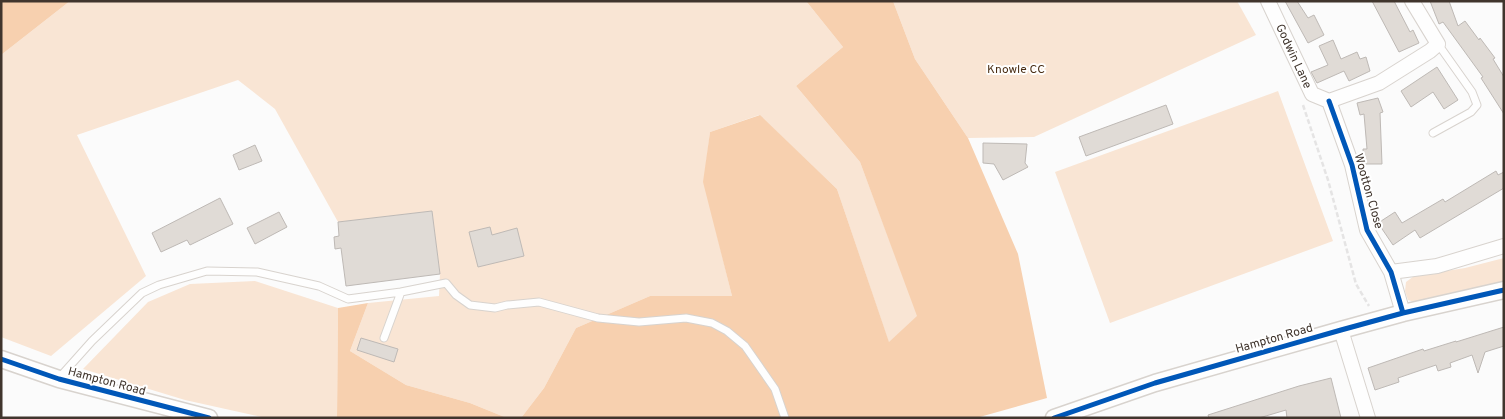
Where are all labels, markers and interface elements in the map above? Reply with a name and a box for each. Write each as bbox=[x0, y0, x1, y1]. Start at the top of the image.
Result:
street label: Godwin Lane bbox=[1271, 21, 1315, 91]
park label: Knowle CC bbox=[987, 62, 1045, 78]
street label: Wootton Close bbox=[1350, 152, 1386, 231]
street label: Hampton Road bbox=[1234, 320, 1315, 358]
street label: Hampton Road bbox=[66, 364, 147, 400]

